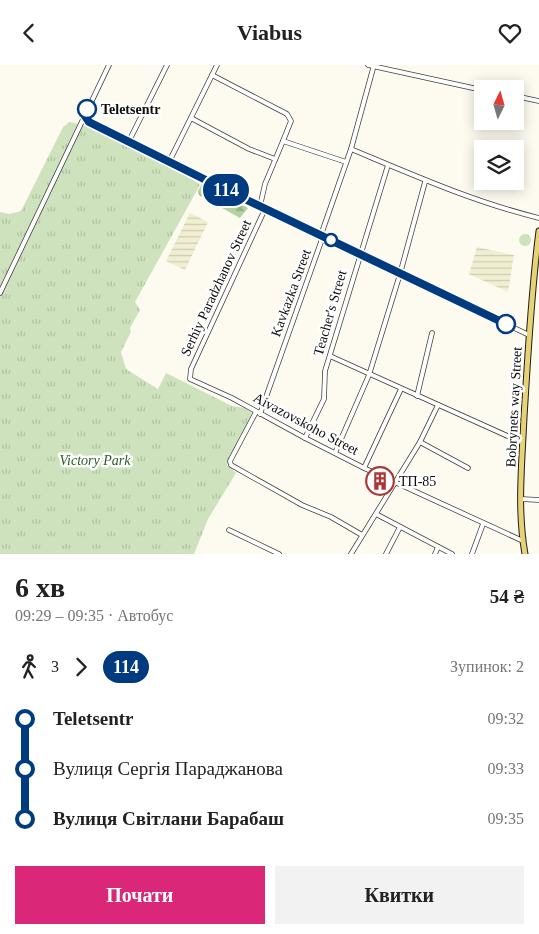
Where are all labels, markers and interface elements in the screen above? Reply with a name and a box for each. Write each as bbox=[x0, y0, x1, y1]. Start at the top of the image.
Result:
icon: back bbox=[15, 19, 43, 47]
icon: heart bbox=[496, 19, 524, 47]
text: Viabus bbox=[237, 20, 302, 45]
north arrow bbox=[474, 80, 524, 130]
map controls bbox=[474, 80, 524, 190]
marker: Teletsentr bbox=[77, 99, 97, 119]
place label: Teletsentr bbox=[101, 102, 160, 117]
button: layers bbox=[474, 140, 524, 190]
line badge: 114 bbox=[197, 174, 255, 206]
text: 114 bbox=[213, 180, 239, 200]
street label: Serhiy Paradzhanov Street bbox=[178, 217, 254, 358]
unlabelled marker bbox=[324, 233, 338, 247]
street label: Kavkazka Street bbox=[268, 247, 314, 339]
street label: Teacher's Street bbox=[311, 268, 349, 357]
unlabelled marker bbox=[496, 314, 516, 334]
street label: Bobrynets way Street bbox=[503, 346, 525, 468]
street label: Aivazovskoho Street bbox=[251, 390, 361, 458]
park label: Victory Park bbox=[60, 453, 131, 468]
building icon: ТП-85 bbox=[365, 466, 395, 496]
place label: ТП-85 bbox=[399, 474, 436, 489]
text: 6 хв bbox=[15, 572, 65, 603]
text: 54 ₴ bbox=[490, 586, 524, 607]
text: 09:29 – 09:35 · Автобус bbox=[15, 607, 173, 624]
icon: walk bbox=[15, 653, 43, 681]
icon: forward bbox=[67, 653, 95, 681]
text: 114 bbox=[113, 657, 139, 677]
text: 3 bbox=[51, 658, 59, 675]
text: Зупинок: 2 bbox=[450, 658, 524, 675]
text: Teletsentr bbox=[53, 708, 134, 729]
text: 09:32 bbox=[488, 710, 524, 727]
text: Вулиця Сергія Параджанова bbox=[53, 758, 283, 779]
text: 09:33 bbox=[488, 760, 524, 777]
text: Вулиця Світлани Барабаш bbox=[53, 808, 284, 829]
text: 09:35 bbox=[488, 810, 524, 827]
button: Почати bbox=[15, 866, 265, 924]
button: Квитки bbox=[275, 866, 524, 924]

